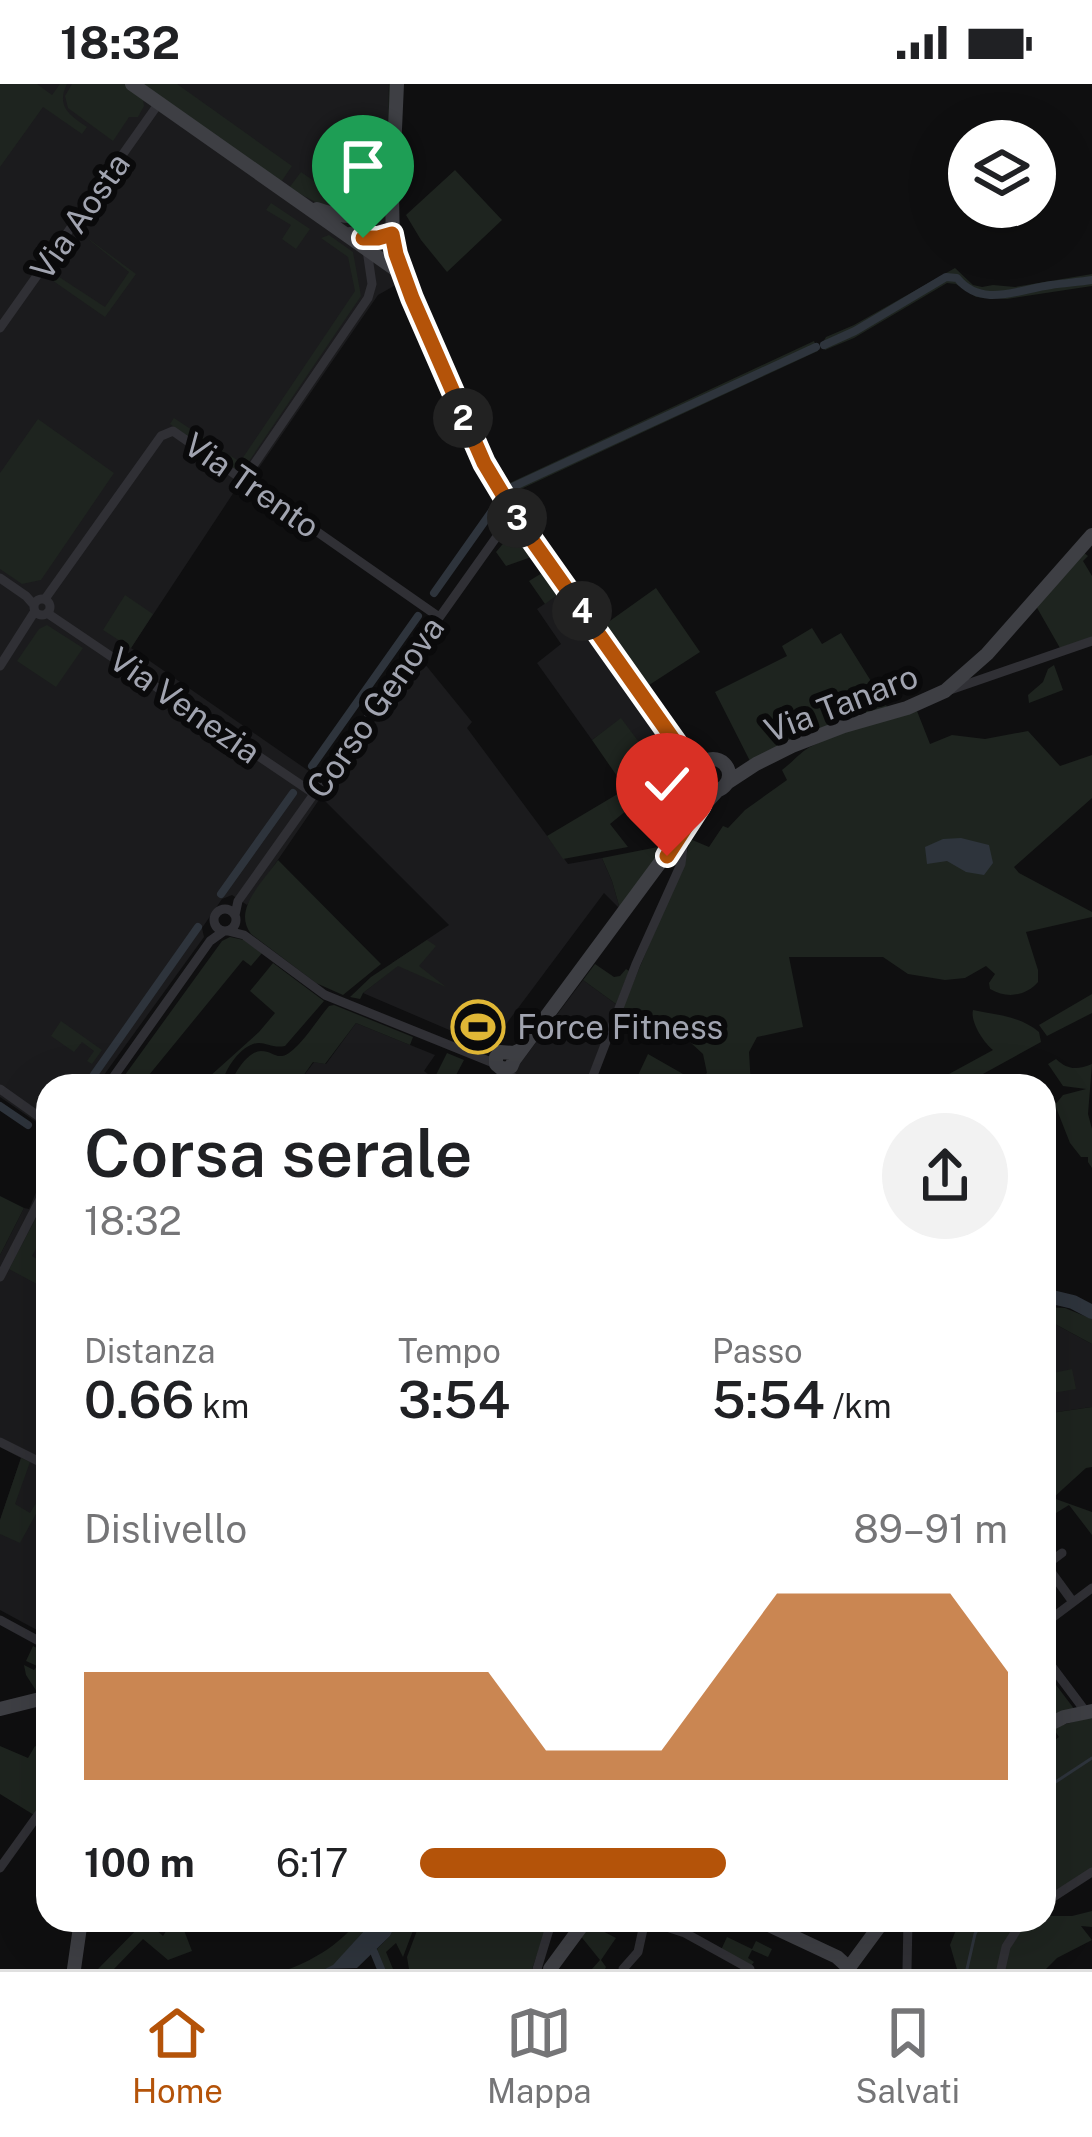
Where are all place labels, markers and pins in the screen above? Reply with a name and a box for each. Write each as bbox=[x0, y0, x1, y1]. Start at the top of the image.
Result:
pin bbox=[312, 115, 414, 238]
pin: 2 bbox=[433, 388, 493, 448]
pin: 3 bbox=[487, 488, 547, 548]
pin: 4 bbox=[552, 581, 612, 641]
pin bbox=[616, 733, 718, 856]
sports icon: Force Fitness bbox=[450, 999, 506, 1055]
place label: Force Fitness bbox=[517, 1008, 723, 1046]

